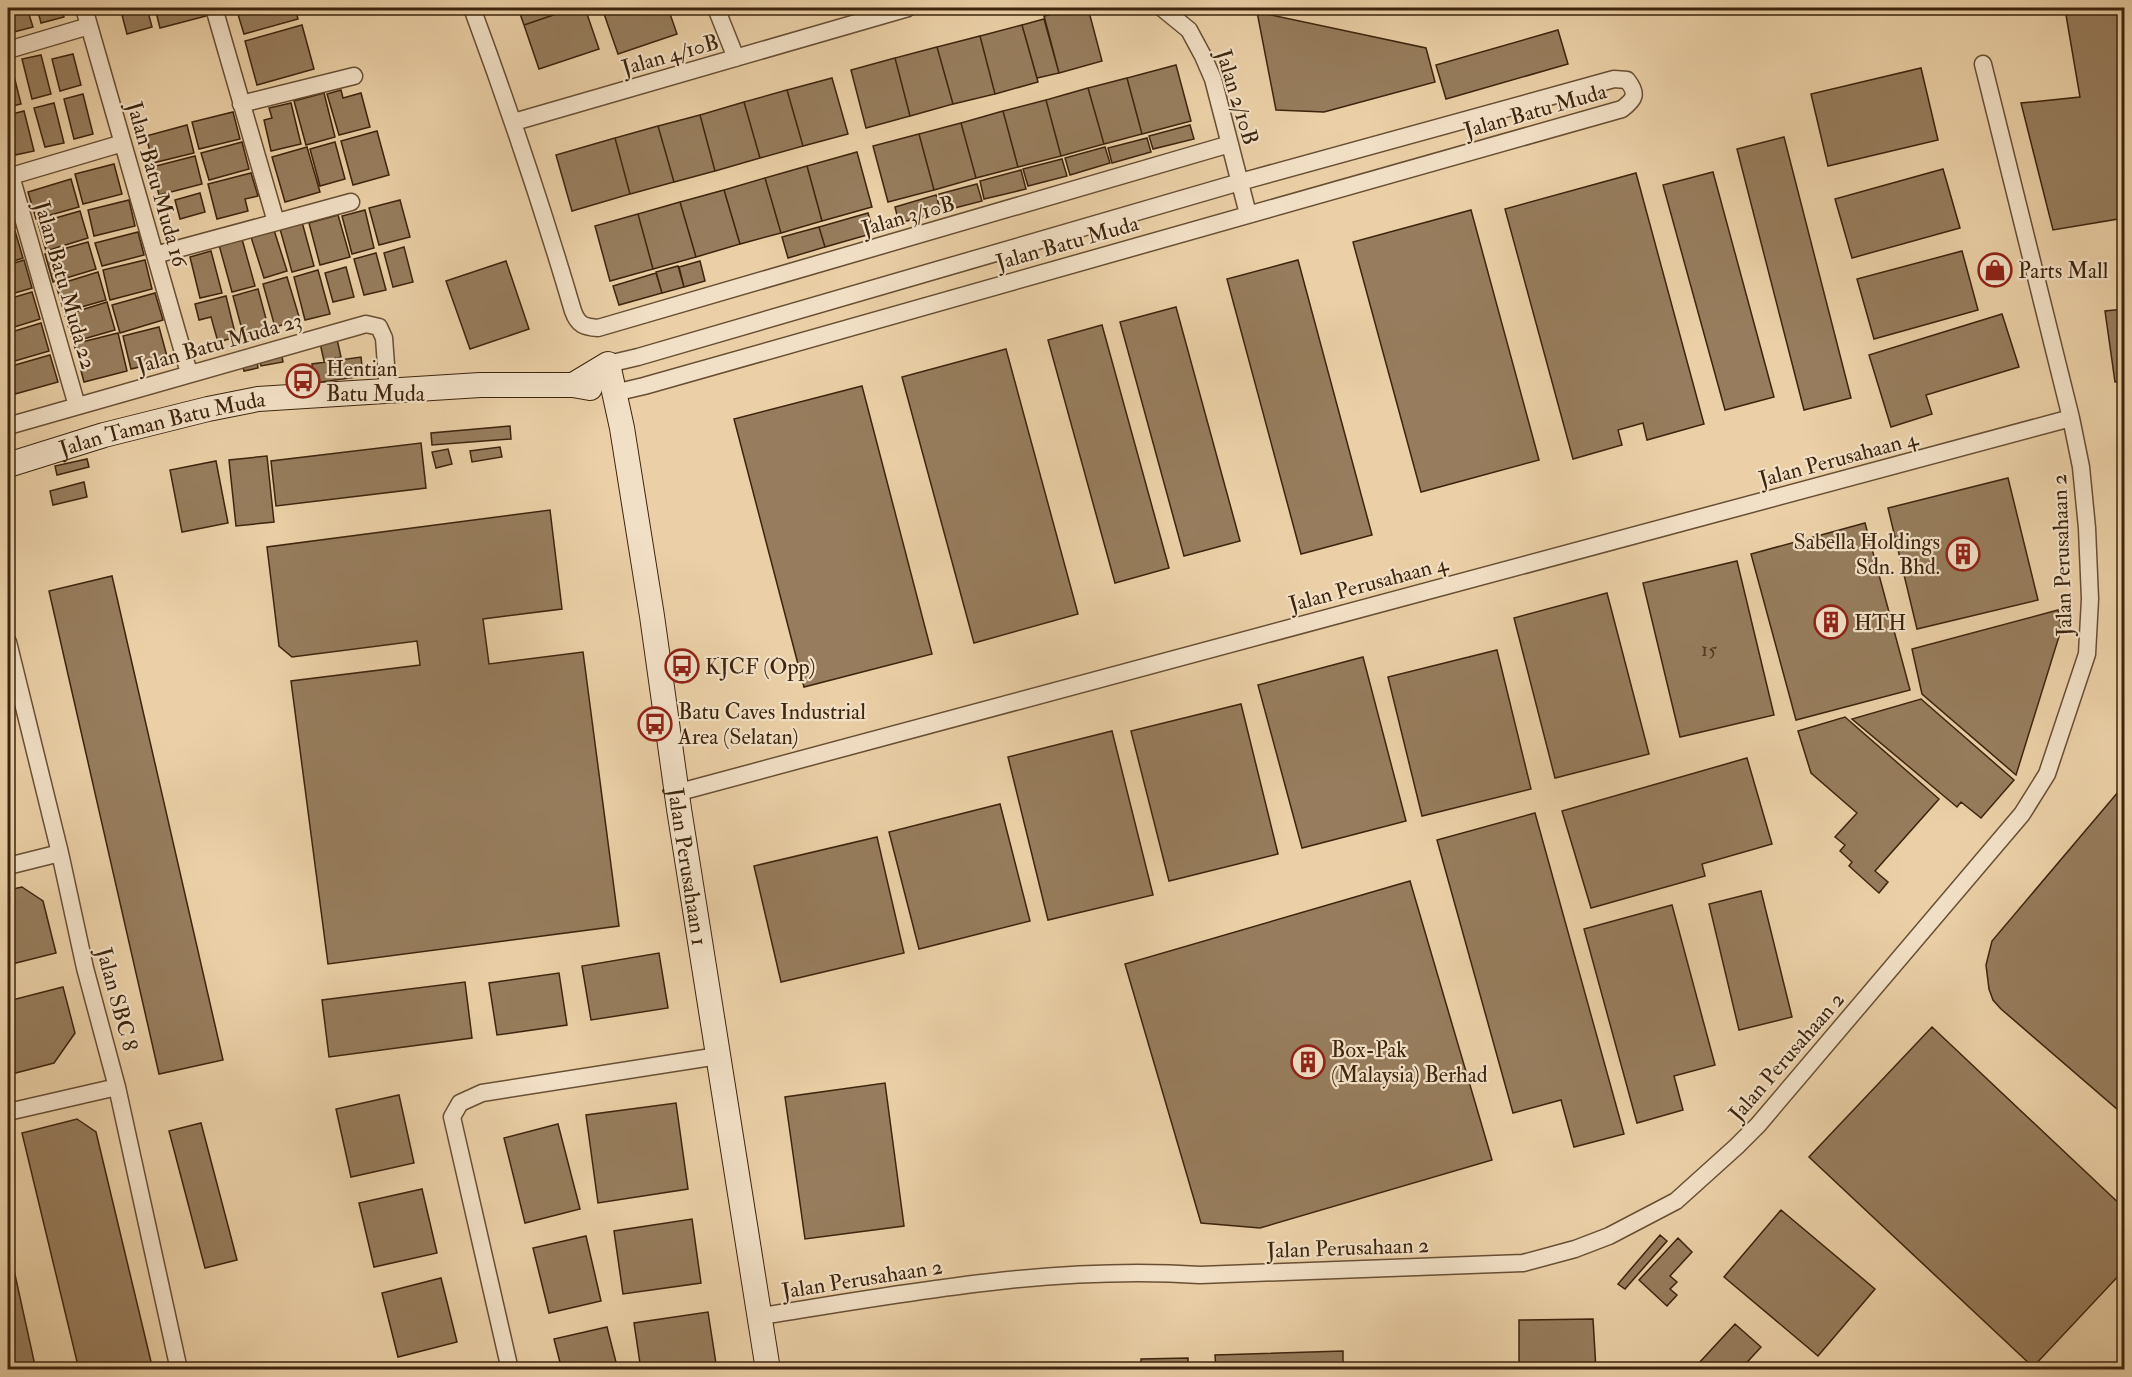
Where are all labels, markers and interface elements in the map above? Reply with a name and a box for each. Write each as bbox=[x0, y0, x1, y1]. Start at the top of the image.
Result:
street label: Jalan 4/10B bbox=[618, 28, 722, 82]
street label: Jalan 2/10B bbox=[1209, 45, 1265, 148]
street label: Jalan Batu Muda bbox=[1460, 77, 1611, 145]
street label: Jalan Batu Muda 16 bbox=[120, 98, 195, 272]
street label: Jalan 3/10B bbox=[857, 189, 958, 243]
street label: Jalan Batu Muda 22 bbox=[27, 197, 102, 373]
street label: Jalan Batu Muda bbox=[992, 209, 1143, 277]
shop icon: Parts Mall bbox=[1977, 252, 2013, 288]
place label: Parts Mall bbox=[2018, 257, 2109, 285]
street label: Jalan Batu Muda 23 bbox=[132, 306, 305, 380]
place label: Hentian Batu Muda bbox=[326, 355, 426, 408]
bus stop icon: Hentian Batu Muda bbox=[285, 363, 321, 399]
street label: Jalan Taman Batu Muda bbox=[55, 386, 267, 464]
street label: Jalan Perusahaan 4 bbox=[1755, 424, 1922, 494]
street label: Jalan Perusahaan 2 bbox=[2045, 473, 2079, 638]
place label: Sabella Holdings Sdn. Bhd. bbox=[1794, 528, 1940, 581]
building icon: Sabella Holdings Sdn. Bhd. bbox=[1945, 536, 1981, 572]
street label: Jalan Perusahaan 4 bbox=[1285, 549, 1452, 619]
building icon: HTH bbox=[1813, 604, 1849, 640]
place label: HTH bbox=[1854, 609, 1906, 637]
house number: 15 bbox=[1701, 637, 1717, 662]
bus stop icon: KJCF (Opp) bbox=[664, 648, 700, 684]
place label: KJCF (Opp) bbox=[705, 653, 815, 682]
place label: Batu Caves Industrial Area (Selatan) bbox=[677, 698, 866, 751]
bus stop icon: Batu Caves Industrial Area (Selatan) bbox=[637, 706, 673, 742]
street label: Jalan Perusahaan 1 bbox=[661, 785, 713, 948]
street label: Jalan SBC 8 bbox=[90, 944, 144, 1054]
street label: Jalan Perusahaan 2 bbox=[1722, 986, 1851, 1128]
place label: Box-Pak (Malaysia) Berhad bbox=[1331, 1036, 1488, 1089]
building icon: Box-Pak (Malaysia) Berhad bbox=[1290, 1044, 1326, 1080]
street label: Jalan Perusahaan 2 bbox=[1265, 1231, 1430, 1265]
street label: Jalan Perusahaan 2 bbox=[779, 1252, 945, 1306]

